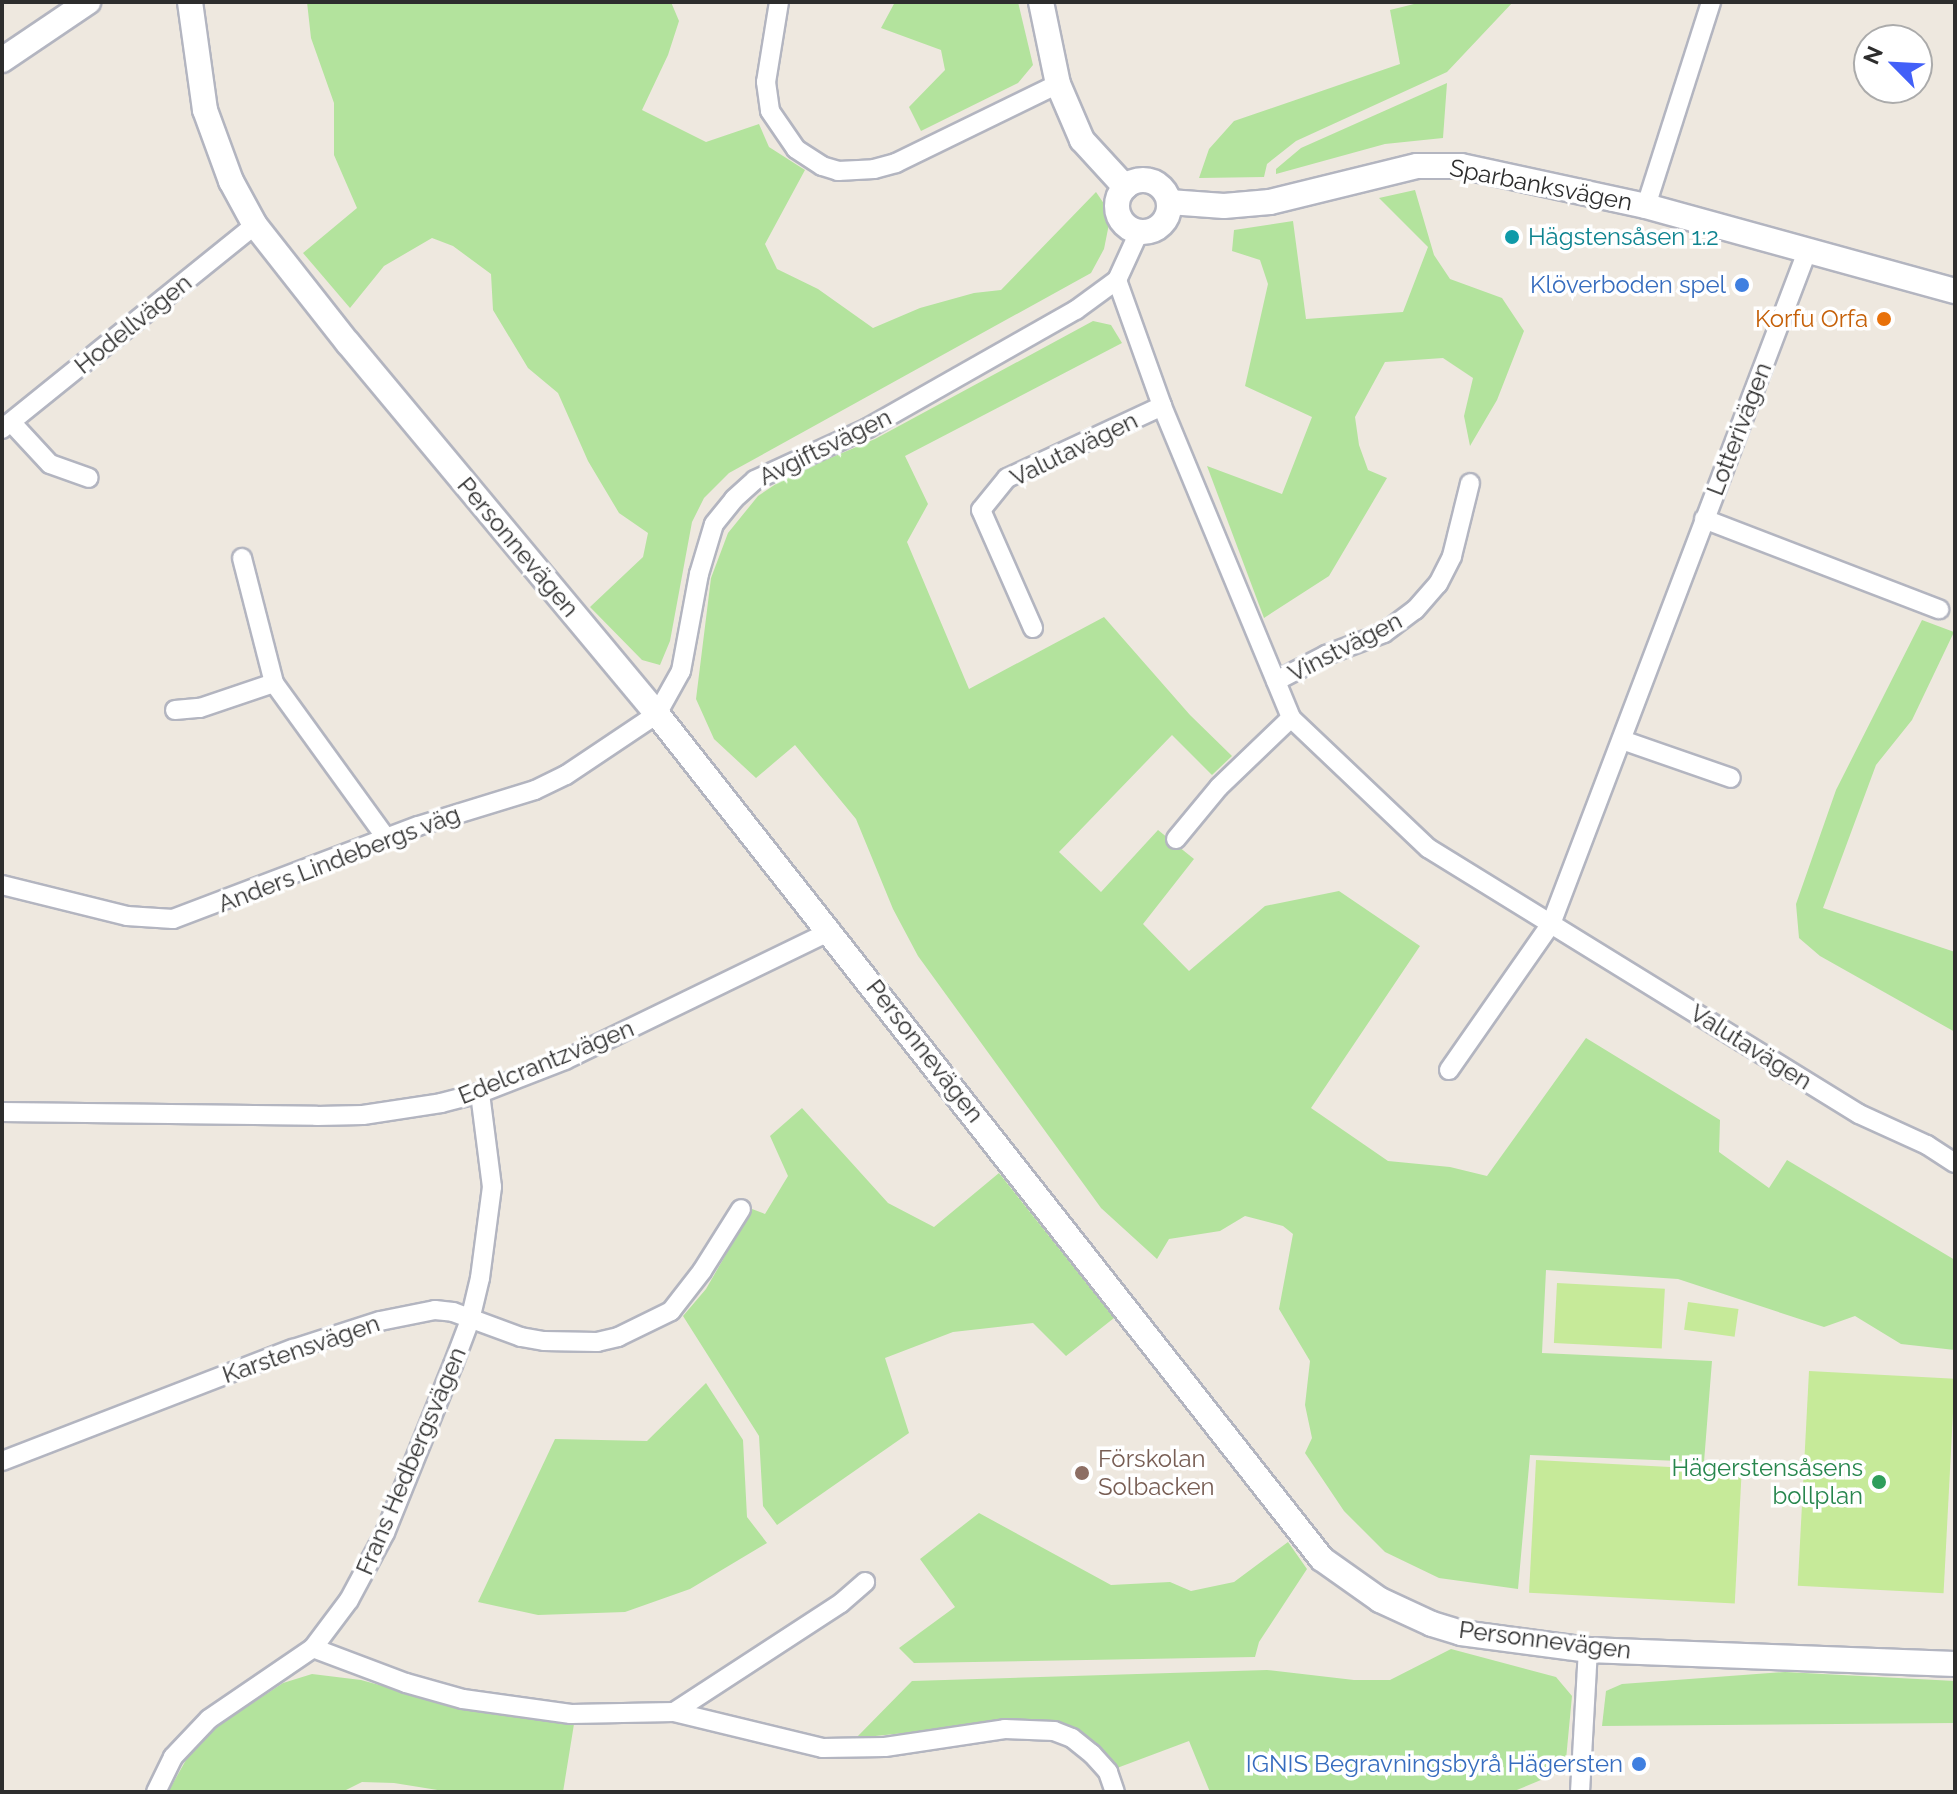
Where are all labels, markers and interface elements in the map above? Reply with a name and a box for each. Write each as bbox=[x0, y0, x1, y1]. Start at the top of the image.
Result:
north arrow bbox=[1853, 24, 1933, 104]
text: N bbox=[1858, 42, 1888, 68]
street label: Sparbanksvägen bbox=[1447, 153, 1635, 217]
place label: Hägstensåsen 1:2 bbox=[1528, 223, 1719, 251]
marker: Hägstensåsen 1:2 bbox=[1503, 228, 1521, 246]
street label: Hodellvägen bbox=[69, 268, 197, 380]
place label: Klöverboden spel bbox=[1530, 271, 1726, 299]
marker: Klöverboden spel bbox=[1733, 276, 1751, 294]
place label: Korfu Orfa bbox=[1755, 305, 1868, 333]
marker: Korfu Orfa bbox=[1875, 310, 1893, 328]
street label: Lotterivägen bbox=[1700, 359, 1778, 499]
street label: Avgiftsvägen bbox=[754, 403, 896, 491]
street label: Valutavägen bbox=[1006, 406, 1142, 492]
street label: Personnevägen bbox=[451, 471, 585, 623]
street label: Vinstvägen bbox=[1283, 606, 1407, 688]
street label: Anders Lindebergs väg bbox=[214, 799, 464, 919]
street label: Personnevägen bbox=[860, 974, 990, 1128]
street label: Valutavägen bbox=[1685, 998, 1817, 1096]
street label: Edelcrantzvägen bbox=[454, 1014, 638, 1110]
street label: Karstensvägen bbox=[219, 1309, 383, 1389]
street label: Frans Hedbergsvägen bbox=[350, 1343, 472, 1579]
place label: Förskolan Solbacken bbox=[1098, 1445, 1215, 1501]
place label: Hägerstensåsens bollplan bbox=[1672, 1454, 1863, 1510]
marker: Förskolan Solbacken bbox=[1073, 1464, 1091, 1482]
marker: Hägerstensåsens bollplan bbox=[1870, 1473, 1888, 1491]
street label: Personnevägen bbox=[1457, 1615, 1633, 1665]
place label: IGNIS Begravningsbyrå Hägersten bbox=[1246, 1750, 1623, 1778]
marker: IGNIS Begravningsbyrå Hägersten bbox=[1630, 1755, 1648, 1773]

